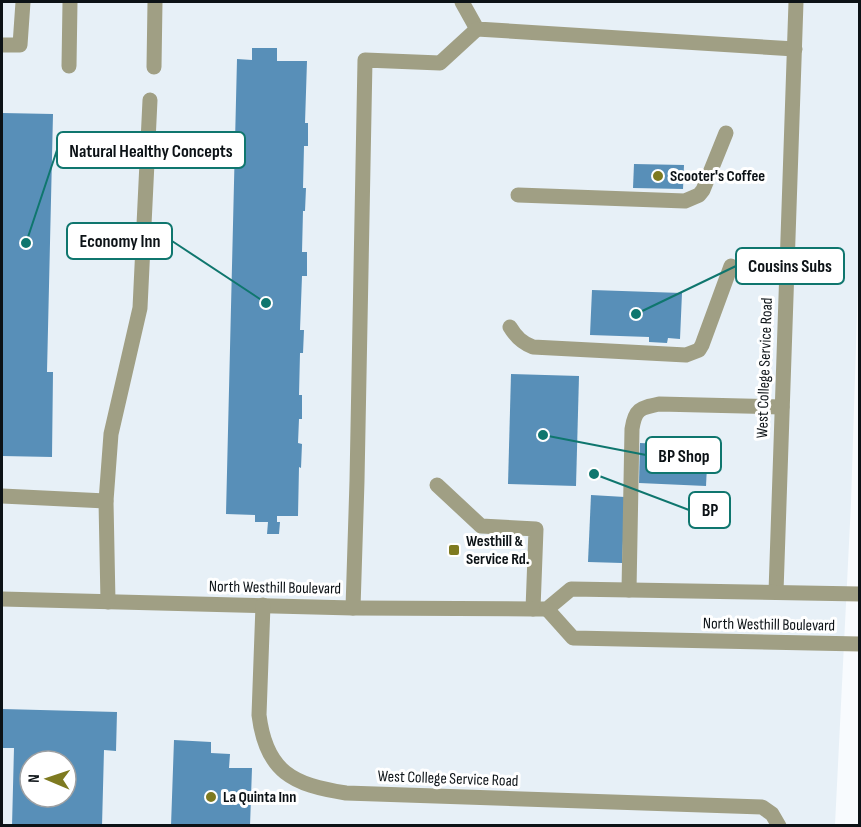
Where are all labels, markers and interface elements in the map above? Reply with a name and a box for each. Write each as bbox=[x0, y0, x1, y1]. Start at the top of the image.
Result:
callout: Natural Healthy Concepts bbox=[57, 132, 245, 168]
text: Natural Healthy Concepts bbox=[69, 141, 233, 162]
place label: Scooter's Coffee bbox=[670, 167, 765, 186]
marker: Scooter's Coffee bbox=[651, 169, 665, 183]
callout: Economy Inn bbox=[67, 223, 172, 259]
text: Economy Inn bbox=[79, 231, 161, 252]
callout: Cousins Subs bbox=[736, 248, 844, 284]
text: Cousins Subs bbox=[748, 256, 832, 277]
street label: West College Service Road bbox=[753, 297, 777, 439]
callout: BP Shop bbox=[646, 437, 721, 473]
text: BP Shop bbox=[658, 446, 710, 467]
callout: BP bbox=[689, 492, 730, 528]
text: BP bbox=[702, 500, 718, 521]
place label: Westhill & Service Rd. bbox=[466, 532, 529, 569]
marker: Westhill & Service Rd. bbox=[447, 543, 461, 557]
street label: North Westhill Boulevard bbox=[209, 577, 341, 599]
street label: North Westhill Boulevard bbox=[703, 614, 835, 636]
north arrow bbox=[18, 749, 78, 809]
street label: West College Service Road bbox=[377, 767, 519, 791]
text: N bbox=[25, 774, 44, 783]
place label: La Quinta Inn bbox=[223, 788, 296, 807]
marker: La Quinta Inn bbox=[204, 790, 218, 804]

